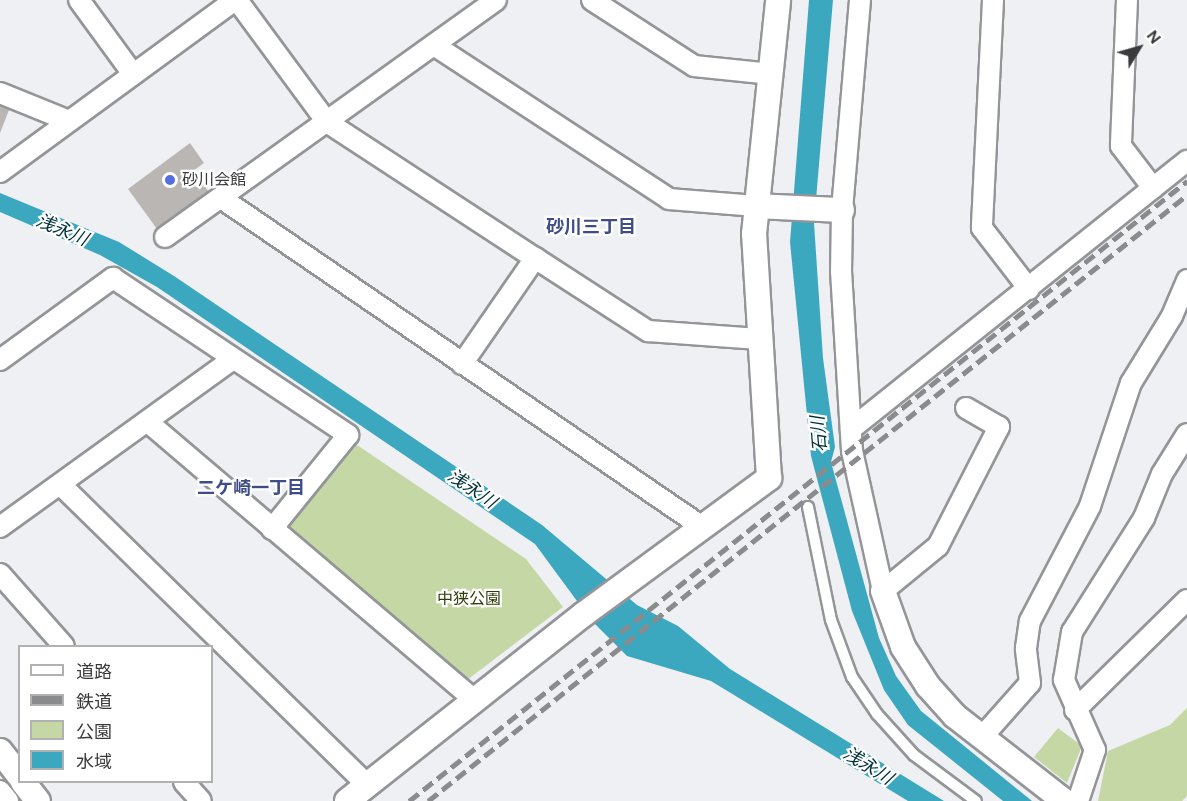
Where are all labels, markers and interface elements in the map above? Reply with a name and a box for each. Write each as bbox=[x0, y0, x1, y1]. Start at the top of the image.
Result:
north arrow bbox=[1109, 18, 1169, 78]
text: N bbox=[1142, 26, 1166, 48]
place label: 砂川会館 bbox=[182, 170, 246, 190]
marker: 砂川会館 bbox=[163, 173, 177, 187]
water label: 浅永川 bbox=[33, 210, 91, 250]
district label: 砂川三丁目 bbox=[546, 216, 636, 238]
water label: 石川 bbox=[807, 415, 831, 453]
water label: 浅永川 bbox=[444, 465, 500, 513]
district label: 二ケ崎一丁目 bbox=[197, 477, 305, 499]
park label: 中狭公園 bbox=[437, 589, 501, 609]
legend bbox=[18, 645, 213, 783]
text: 道路 bbox=[76, 660, 112, 684]
text: 鉄道 bbox=[76, 690, 112, 714]
text: 公園 bbox=[76, 720, 112, 744]
water label: 浅永川 bbox=[839, 743, 897, 789]
text: 水域 bbox=[76, 750, 112, 774]

